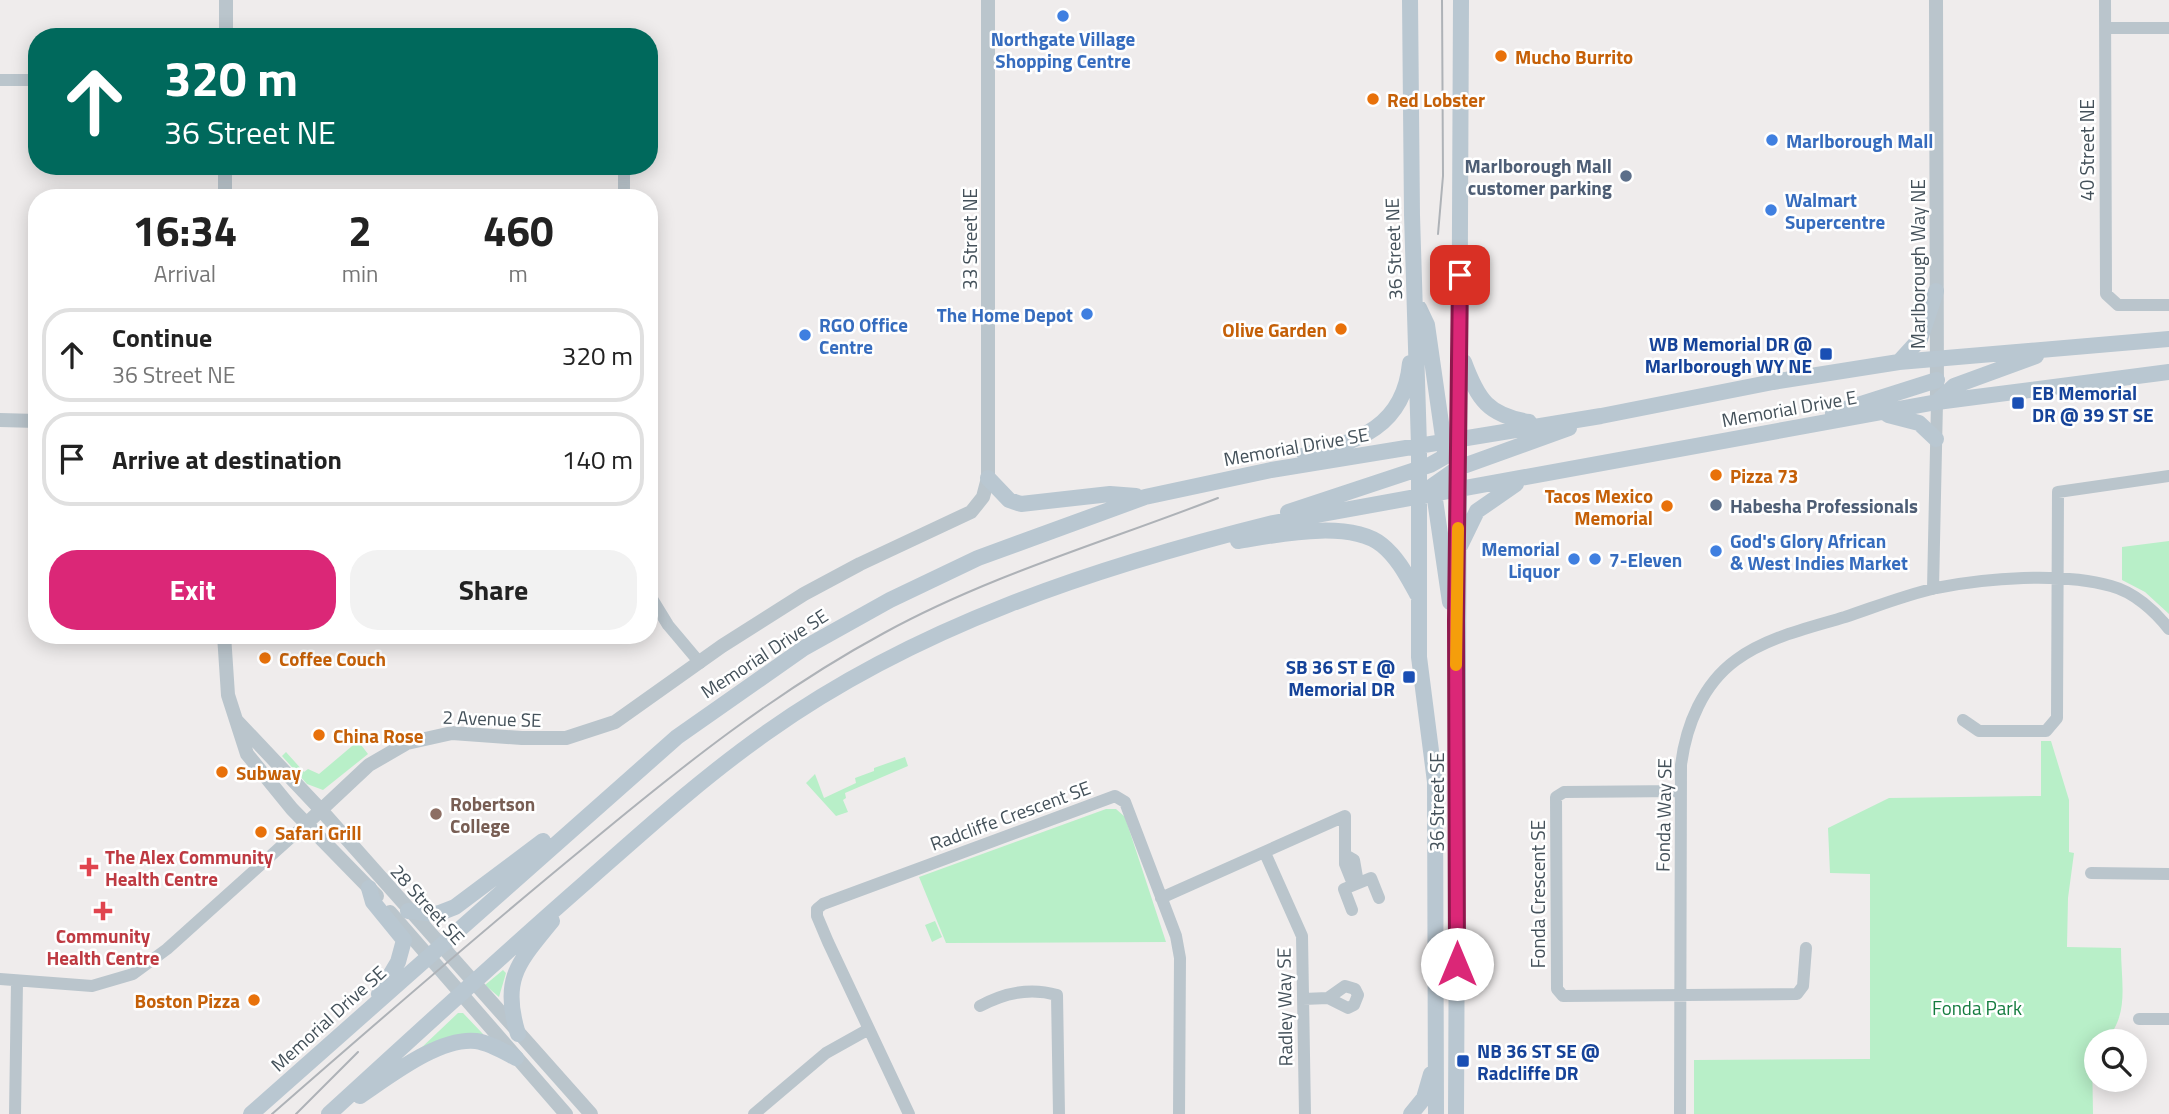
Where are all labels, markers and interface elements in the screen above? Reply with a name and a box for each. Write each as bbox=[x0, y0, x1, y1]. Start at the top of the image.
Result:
marker: Northgate Village Shopping Centre bbox=[1055, 8, 1071, 24]
place label: Northgate Village Shopping Centre bbox=[991, 24, 1136, 75]
text: 320 m bbox=[164, 40, 298, 115]
place label: Mucho Burrito bbox=[1515, 42, 1633, 71]
marker: Mucho Burrito bbox=[1493, 48, 1509, 64]
icon: ahead bbox=[49, 56, 140, 147]
place label: Red Lobster bbox=[1387, 85, 1485, 114]
marker: Red Lobster bbox=[1365, 91, 1381, 107]
street label: 40 Street NE bbox=[2072, 99, 2101, 201]
text: 36 Street NE bbox=[164, 108, 336, 156]
place label: Marlborough Mall bbox=[1786, 126, 1933, 155]
marker: Marlborough Mall bbox=[1764, 132, 1780, 148]
place label: Marlborough Mall customer parking bbox=[1465, 151, 1612, 202]
marker: Marlborough Mall customer parking bbox=[1618, 168, 1634, 184]
street label: Marlborough Way NE bbox=[1903, 179, 1932, 349]
place label: Walmart Supercentre bbox=[1785, 185, 1886, 236]
street label: 33 Street NE bbox=[955, 188, 984, 290]
text: 16:34 bbox=[132, 198, 237, 262]
text: 2 bbox=[348, 198, 372, 262]
text: 460 bbox=[483, 198, 553, 262]
street label: 36 Street NE bbox=[1377, 198, 1409, 300]
marker: Walmart Supercentre bbox=[1763, 202, 1779, 218]
pin bbox=[1430, 245, 1490, 305]
text: Arrival bbox=[154, 256, 216, 291]
text: min bbox=[342, 256, 378, 291]
text: m bbox=[509, 256, 528, 291]
icon: arrive bbox=[1441, 256, 1479, 294]
place label: The Home Depot bbox=[937, 300, 1073, 329]
marker: The Home Depot bbox=[1079, 306, 1095, 322]
place label: RGO Office Centre bbox=[819, 310, 908, 361]
place label: Olive Garden bbox=[1222, 315, 1327, 344]
text: Continue bbox=[112, 318, 212, 357]
marker: Olive Garden bbox=[1333, 321, 1349, 337]
marker: RGO Office Centre bbox=[797, 327, 813, 343]
place label: WB Memorial DR @ Marlborough WY NE bbox=[1645, 329, 1812, 380]
icon: ahead bbox=[53, 336, 91, 374]
text: 320 m bbox=[562, 336, 633, 375]
marker: WB Memorial DR @ Marlborough WY NE bbox=[1818, 346, 1834, 362]
text: 36 Street NE bbox=[112, 357, 235, 392]
place label: EB Memorial DR @ 39 ST SE bbox=[2032, 378, 2154, 429]
street label: Memorial Drive E bbox=[1719, 382, 1859, 434]
marker: EB Memorial DR @ 39 ST SE bbox=[2010, 395, 2026, 411]
street label: Memorial Drive SE bbox=[1221, 419, 1371, 473]
icon: arrive bbox=[53, 440, 91, 478]
text: Arrive at destination bbox=[112, 440, 342, 479]
text: 140 m bbox=[562, 440, 633, 479]
place label: Pizza 73 bbox=[1730, 461, 1799, 490]
marker: Pizza 73 bbox=[1708, 467, 1724, 483]
place label: Tacos Mexico Memorial bbox=[1545, 481, 1653, 532]
place label: Habesha Professionals bbox=[1730, 491, 1918, 520]
marker: Habesha Professionals bbox=[1708, 497, 1724, 513]
marker: Tacos Mexico Memorial bbox=[1659, 498, 1675, 514]
place label: God's Glory African & West Indies Market bbox=[1730, 526, 1908, 577]
place label: Memorial Liquor bbox=[1481, 534, 1560, 585]
marker: God's Glory African & West Indies Market bbox=[1708, 543, 1724, 559]
place label: 7-Eleven bbox=[1609, 545, 1682, 574]
button: Exit bbox=[49, 550, 336, 630]
button: Share bbox=[350, 550, 637, 630]
marker: Memorial Liquor bbox=[1566, 551, 1582, 567]
marker: 7-Eleven bbox=[1587, 551, 1603, 567]
street label: Memorial Drive SE bbox=[695, 601, 833, 705]
place label: Coffee Couch bbox=[279, 644, 386, 673]
marker: Coffee Couch bbox=[257, 650, 273, 666]
place label: SB 36 ST E @ Memorial DR bbox=[1286, 652, 1395, 703]
marker: SB 36 ST E @ Memorial DR bbox=[1401, 669, 1417, 685]
street label: 2 Avenue SE bbox=[442, 702, 542, 734]
place label: China Rose bbox=[333, 721, 424, 750]
marker: China Rose bbox=[311, 727, 327, 743]
street label: 36 Street SE bbox=[1422, 752, 1451, 852]
place label: Subway bbox=[236, 758, 301, 787]
street label: Fonda Way SE bbox=[1648, 758, 1678, 872]
marker: Subway bbox=[214, 764, 230, 780]
street label: Radcliffe Crescent SE bbox=[926, 772, 1094, 858]
place label: Robertson College bbox=[450, 789, 535, 840]
marker: Robertson College bbox=[428, 806, 444, 822]
place label: Safari Grill bbox=[275, 818, 362, 847]
street label: Fonda Crescent SE bbox=[1523, 820, 1552, 968]
marker: Safari Grill bbox=[253, 824, 269, 840]
place label: The Alex Community Health Centre bbox=[105, 842, 274, 893]
marker: The Alex Community Health Centre bbox=[79, 857, 99, 877]
street label: 28 Street SE bbox=[384, 857, 472, 951]
marker: Community Health Centre bbox=[93, 901, 113, 921]
place label: Community Health Centre bbox=[47, 921, 160, 972]
position arrow bbox=[1420, 927, 1494, 1001]
street label: Radley Way SE bbox=[1268, 947, 1300, 1067]
street label: Memorial Drive SE bbox=[264, 958, 392, 1078]
place label: Boston Pizza bbox=[135, 986, 240, 1015]
marker: Boston Pizza bbox=[246, 992, 262, 1008]
park label: Fonda Park bbox=[1932, 993, 2022, 1022]
map controls bbox=[2084, 1029, 2147, 1092]
button: search bbox=[2084, 1029, 2147, 1092]
place label: NB 36 ST SE @ Radcliffe DR bbox=[1477, 1036, 1599, 1087]
marker: NB 36 ST SE @ Radcliffe DR bbox=[1455, 1053, 1471, 1069]

